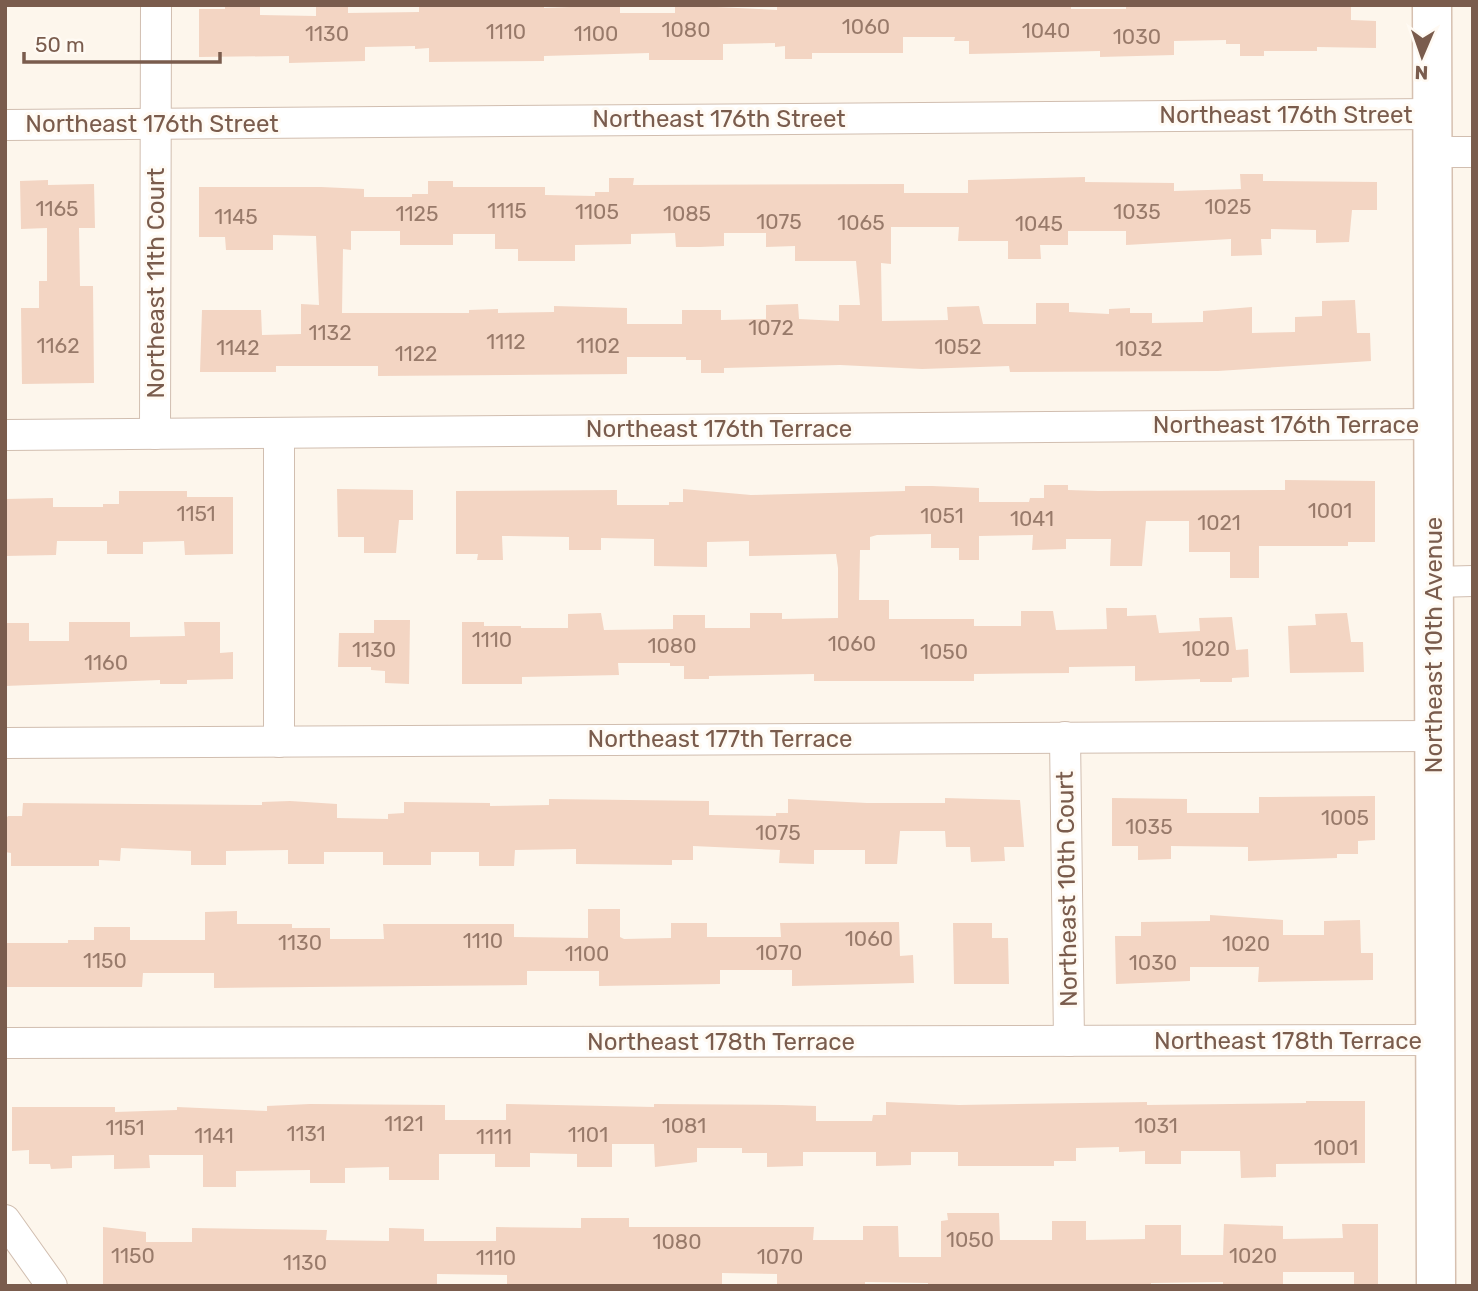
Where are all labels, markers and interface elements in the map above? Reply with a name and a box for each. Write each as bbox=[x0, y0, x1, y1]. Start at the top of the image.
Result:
house number: 1060 bbox=[842, 14, 890, 39]
house number: 1080 bbox=[661, 17, 711, 42]
house number: 1040 bbox=[1022, 18, 1070, 43]
house number: 1110 bbox=[486, 19, 526, 44]
scale bar bbox=[24, 21, 220, 65]
house number: 1130 bbox=[305, 21, 349, 46]
house number: 1100 bbox=[574, 21, 618, 46]
north arrow bbox=[1387, 21, 1457, 91]
house number: 1030 bbox=[1113, 24, 1161, 49]
text: 50 m bbox=[35, 32, 85, 57]
text: N bbox=[1414, 61, 1429, 84]
street label: Northeast 176th Street bbox=[1159, 101, 1413, 129]
street label: Northeast 176th Street bbox=[592, 105, 846, 133]
street label: Northeast 176th Street bbox=[25, 110, 279, 138]
street label: Northeast 11th Court bbox=[142, 168, 170, 398]
house number: 1025 bbox=[1204, 194, 1252, 219]
house number: 1165 bbox=[35, 196, 79, 221]
house number: 1115 bbox=[487, 198, 527, 223]
house number: 1105 bbox=[575, 199, 619, 224]
house number: 1035 bbox=[1113, 199, 1161, 224]
house number: 1125 bbox=[396, 201, 438, 226]
house number: 1085 bbox=[663, 201, 711, 226]
house number: 1145 bbox=[214, 204, 258, 229]
house number: 1075 bbox=[756, 209, 802, 234]
house number: 1065 bbox=[837, 210, 885, 235]
house number: 1045 bbox=[1015, 211, 1063, 236]
house number: 1072 bbox=[748, 315, 794, 340]
house number: 1132 bbox=[309, 320, 351, 345]
house number: 1112 bbox=[486, 329, 526, 354]
house number: 1162 bbox=[37, 333, 79, 358]
house number: 1102 bbox=[576, 333, 620, 358]
house number: 1052 bbox=[934, 334, 982, 359]
house number: 1142 bbox=[216, 335, 260, 360]
house number: 1032 bbox=[1115, 336, 1163, 361]
house number: 1122 bbox=[395, 341, 437, 366]
street label: Northeast 176th Terrace bbox=[1153, 411, 1419, 439]
street label: Northeast 176th Terrace bbox=[586, 415, 852, 443]
house number: 1001 bbox=[1308, 498, 1352, 523]
house number: 1151 bbox=[176, 501, 216, 526]
house number: 1051 bbox=[920, 503, 964, 528]
house number: 1041 bbox=[1010, 506, 1054, 531]
house number: 1021 bbox=[1197, 510, 1241, 535]
street label: Northeast 10th Avenue bbox=[1420, 517, 1448, 773]
house number: 1110 bbox=[472, 627, 512, 652]
house number: 1060 bbox=[828, 631, 876, 656]
house number: 1080 bbox=[647, 633, 697, 658]
house number: 1020 bbox=[1182, 636, 1230, 661]
house number: 1130 bbox=[352, 637, 396, 662]
house number: 1050 bbox=[920, 639, 968, 664]
house number: 1160 bbox=[84, 650, 128, 675]
street label: Northeast 177th Terrace bbox=[588, 725, 852, 753]
street label: Northeast 10th Court bbox=[1051, 771, 1083, 1007]
house number: 1005 bbox=[1321, 805, 1369, 830]
house number: 1035 bbox=[1125, 814, 1173, 839]
house number: 1075 bbox=[755, 820, 801, 845]
house number: 1060 bbox=[845, 926, 893, 951]
house number: 1110 bbox=[463, 928, 503, 953]
house number: 1130 bbox=[278, 930, 322, 955]
house number: 1020 bbox=[1222, 931, 1270, 956]
house number: 1070 bbox=[756, 940, 802, 965]
house number: 1100 bbox=[565, 941, 609, 966]
house number: 1150 bbox=[83, 948, 127, 973]
house number: 1030 bbox=[1129, 950, 1177, 975]
street label: Northeast 178th Terrace bbox=[1154, 1027, 1422, 1055]
street label: Northeast 178th Terrace bbox=[587, 1028, 855, 1056]
house number: 1121 bbox=[384, 1111, 424, 1136]
house number: 1081 bbox=[662, 1113, 706, 1138]
house number: 1031 bbox=[1134, 1113, 1178, 1138]
house number: 1151 bbox=[105, 1115, 145, 1140]
house number: 1131 bbox=[286, 1121, 326, 1146]
house number: 1101 bbox=[568, 1122, 608, 1147]
house number: 1141 bbox=[194, 1123, 234, 1148]
house number: 1111 bbox=[476, 1124, 512, 1149]
house number: 1001 bbox=[1314, 1135, 1358, 1160]
house number: 1050 bbox=[946, 1227, 994, 1252]
house number: 1080 bbox=[652, 1229, 702, 1254]
house number: 1150 bbox=[111, 1243, 155, 1268]
house number: 1020 bbox=[1229, 1243, 1277, 1268]
house number: 1070 bbox=[757, 1244, 803, 1269]
house number: 1110 bbox=[476, 1245, 516, 1270]
house number: 1130 bbox=[283, 1250, 327, 1275]

